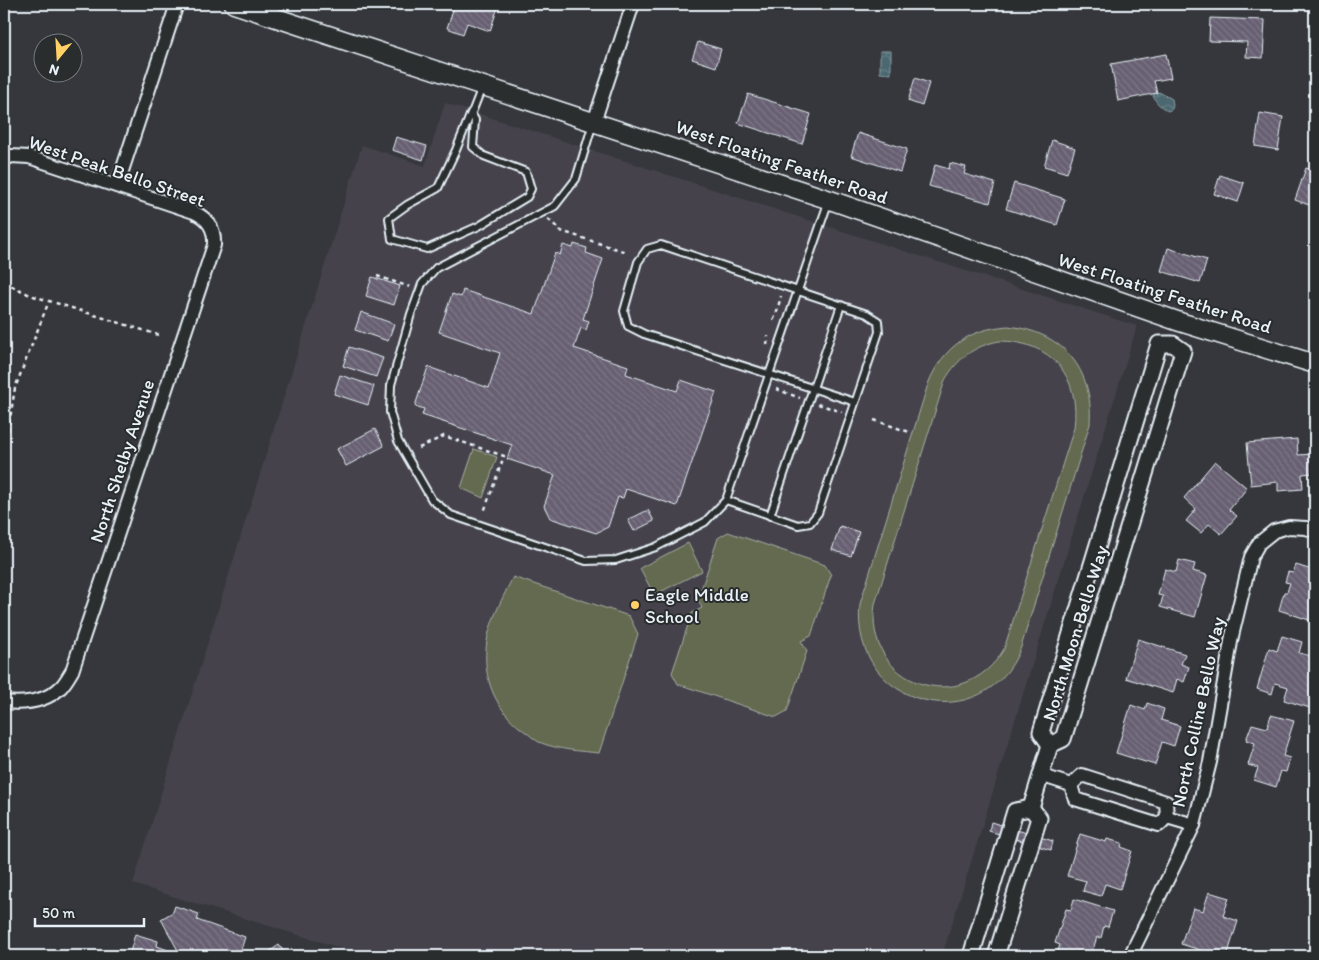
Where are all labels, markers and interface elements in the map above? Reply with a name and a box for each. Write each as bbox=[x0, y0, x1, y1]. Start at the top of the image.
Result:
north arrow bbox=[32, 32, 82, 82]
text: N bbox=[47, 60, 61, 79]
street label: West Floating Feather Road bbox=[673, 115, 892, 209]
street label: West Peak Bello Street bbox=[26, 130, 208, 212]
street label: West Floating Feather Road bbox=[1055, 248, 1275, 339]
street label: North Shelby Avenue bbox=[85, 376, 159, 546]
street label: North Moon Bello Way bbox=[1037, 542, 1113, 724]
place label: Eagle Middle School bbox=[645, 583, 749, 628]
marker: Eagle Middle School bbox=[629, 599, 641, 611]
street label: North Colline Bello Way bbox=[1167, 615, 1229, 809]
scale bar bbox=[35, 895, 144, 927]
text: 50 m bbox=[42, 904, 75, 922]

